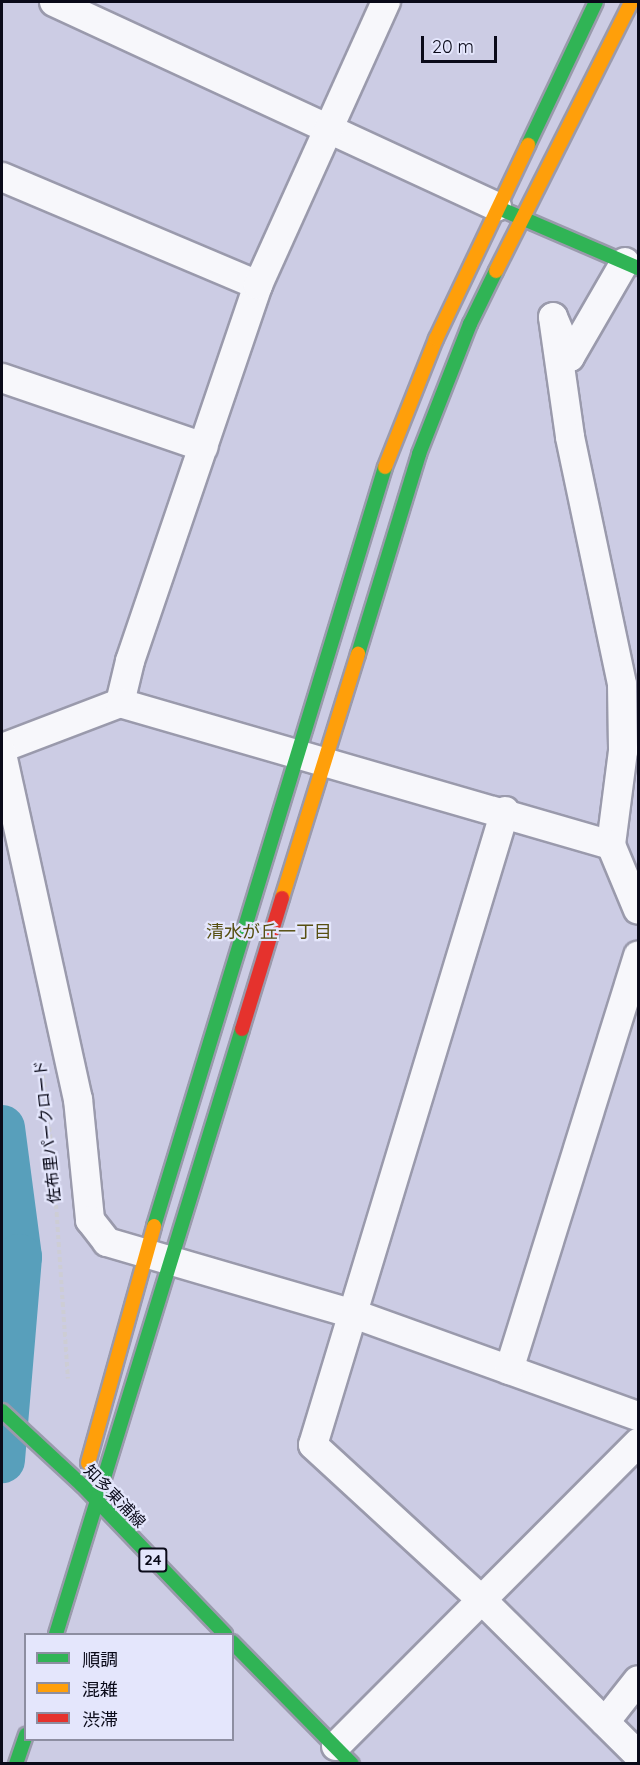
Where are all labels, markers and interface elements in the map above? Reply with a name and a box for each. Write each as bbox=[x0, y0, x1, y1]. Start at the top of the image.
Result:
scale bar bbox=[424, 24, 500, 62]
text: 20 m bbox=[432, 35, 474, 58]
district label: 清水が丘一丁目 bbox=[206, 921, 332, 943]
street label: 佐布里パークロード bbox=[30, 1059, 64, 1205]
street label: 知多東浦線 bbox=[80, 1461, 150, 1531]
road number: 24 bbox=[138, 1548, 168, 1572]
legend bbox=[24, 1633, 234, 1741]
text: 順調 bbox=[82, 1648, 118, 1671]
text: 混雑 bbox=[82, 1678, 118, 1701]
text: 渋滞 bbox=[82, 1708, 118, 1731]

